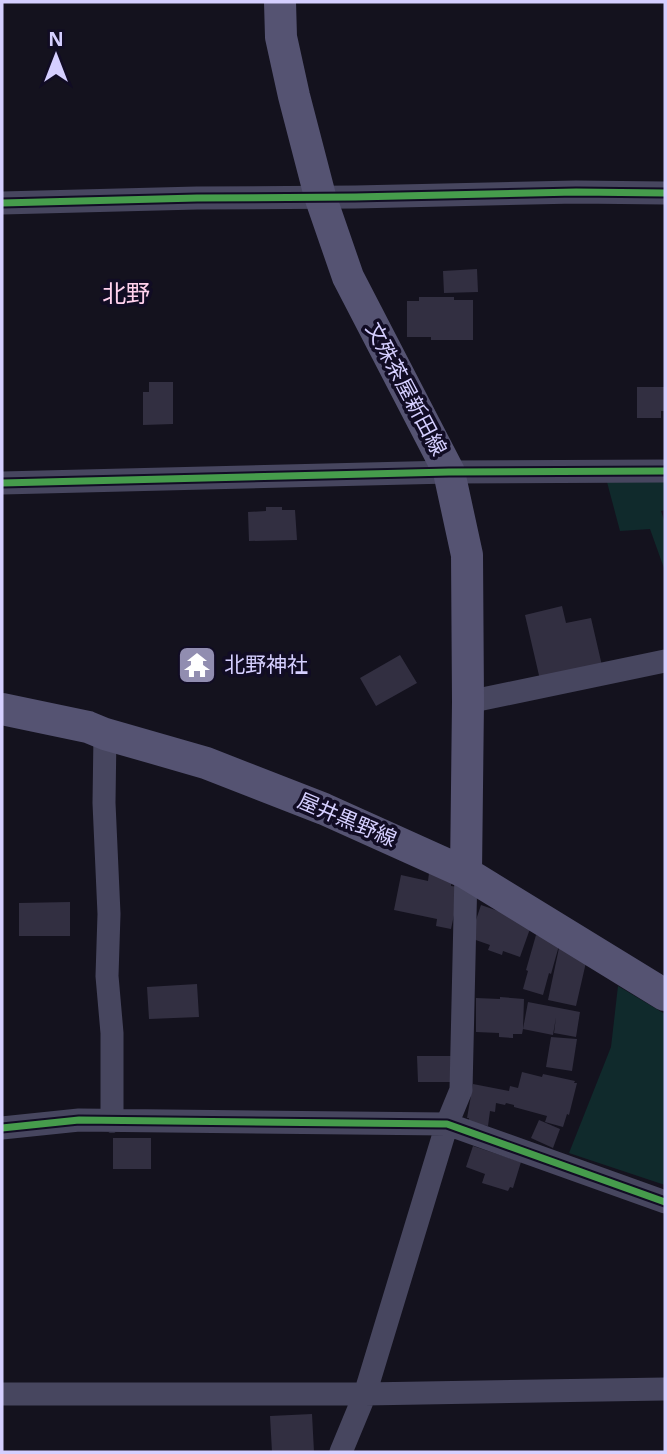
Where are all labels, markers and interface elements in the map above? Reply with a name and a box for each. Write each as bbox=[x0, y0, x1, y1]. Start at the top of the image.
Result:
north arrow bbox=[21, 21, 91, 91]
text: N bbox=[48, 26, 64, 52]
district label: 北野 bbox=[102, 276, 150, 309]
street label: 文殊茶屋新田線 bbox=[360, 317, 454, 460]
temple icon: 北野神社 bbox=[176, 644, 218, 686]
place label: 北野神社 bbox=[224, 650, 308, 678]
street label: 屋井黒野線 bbox=[294, 786, 401, 852]

